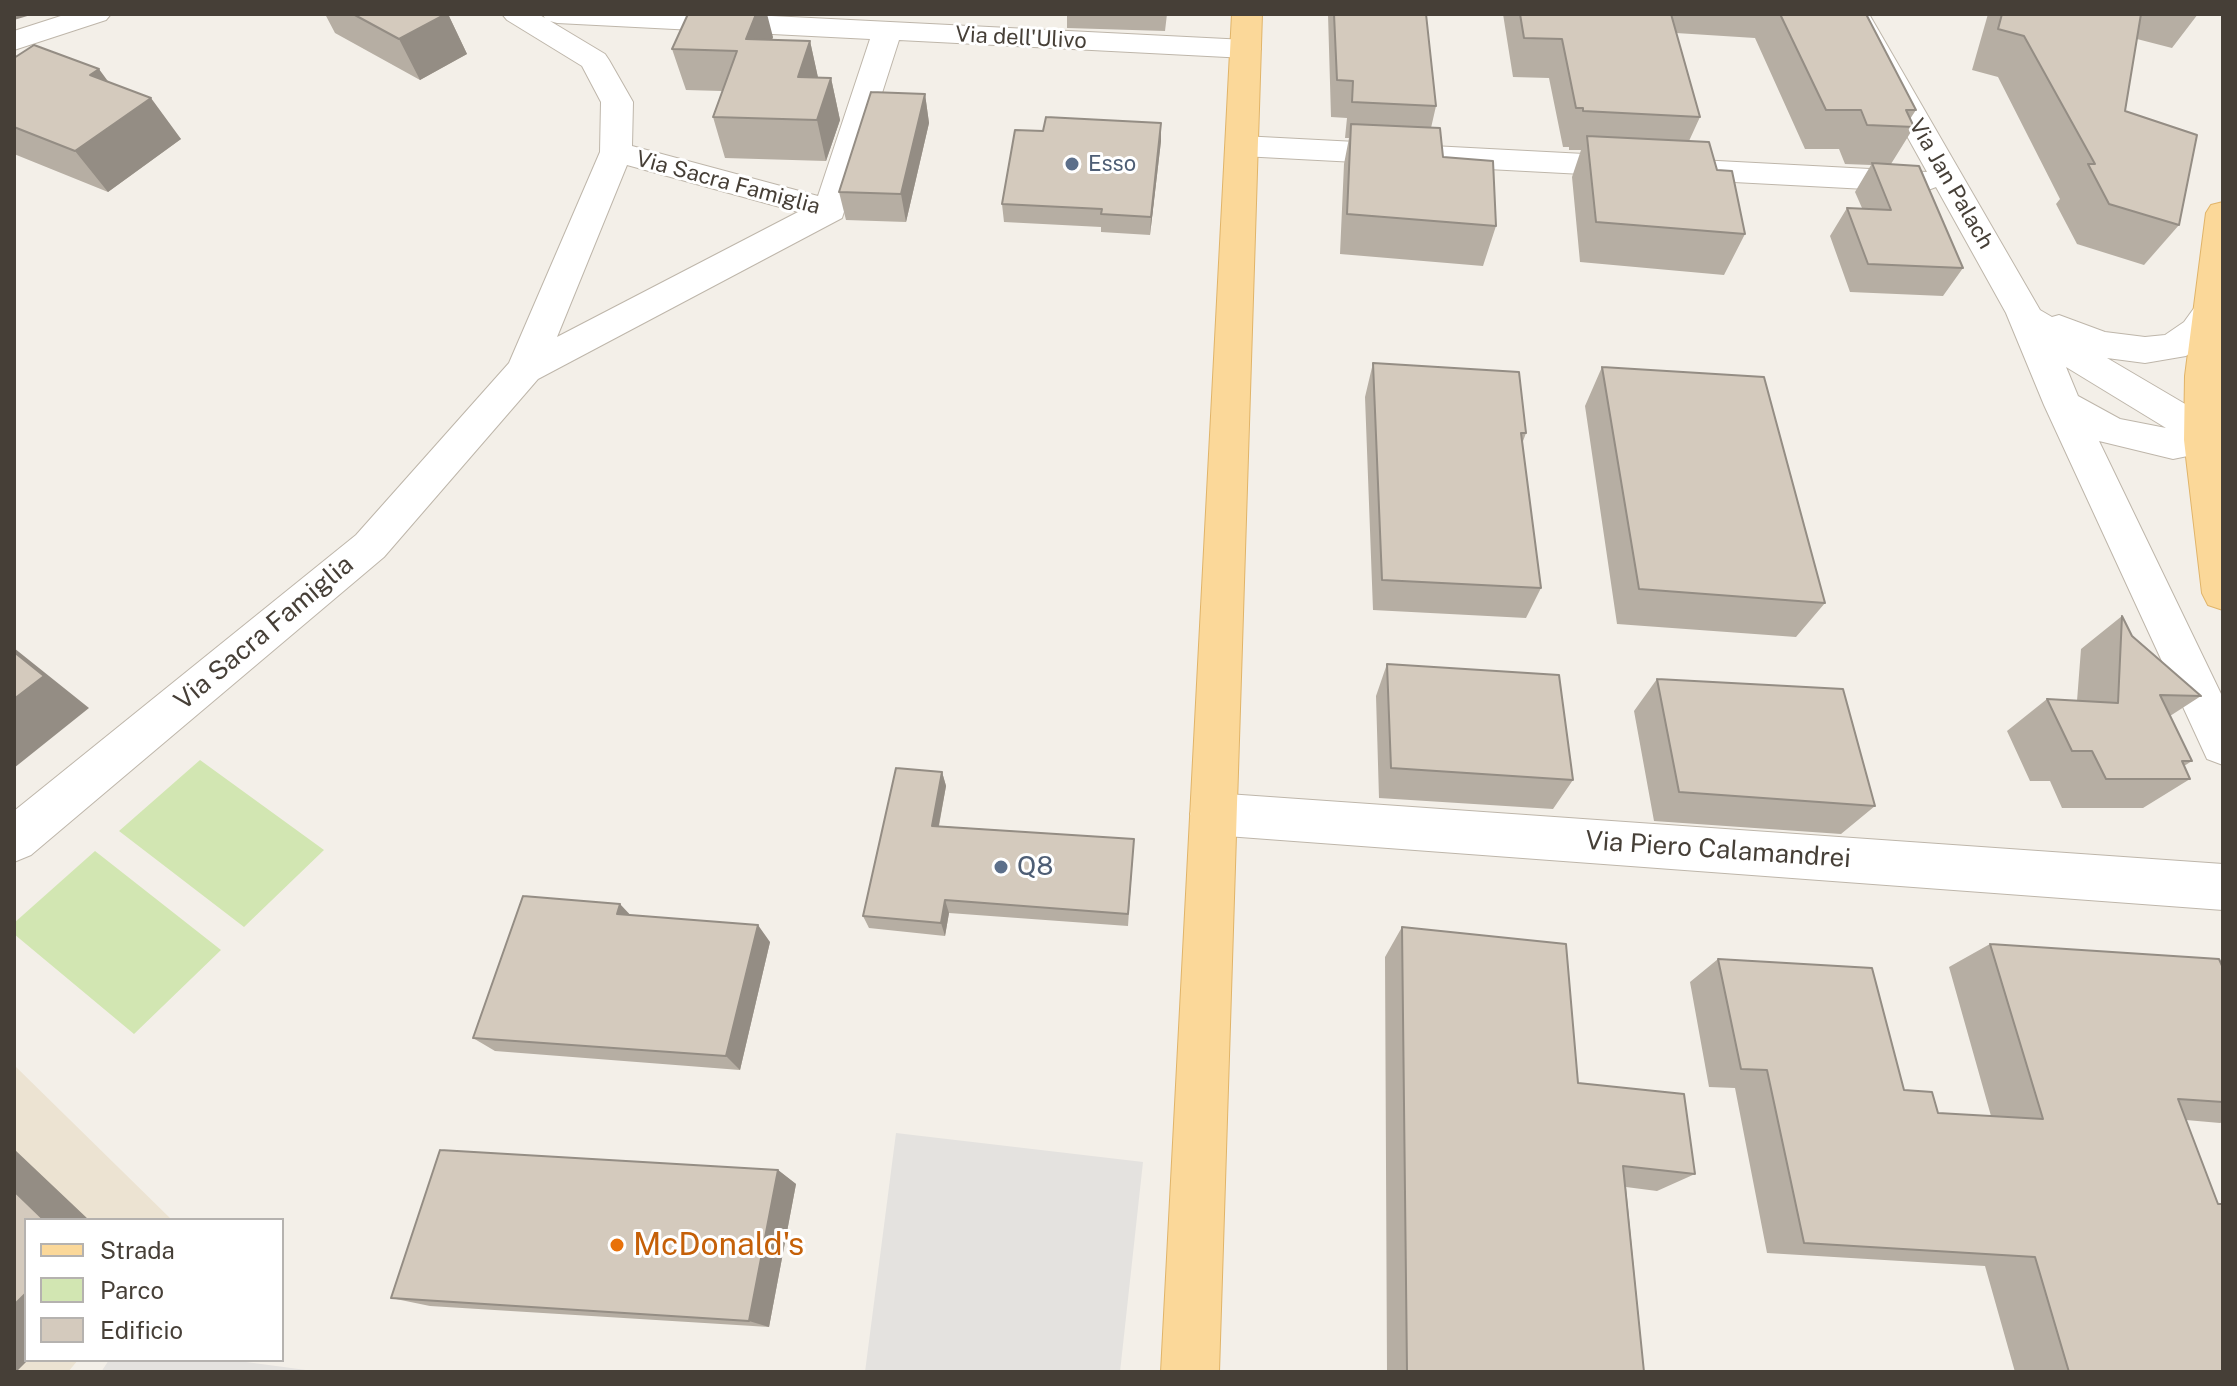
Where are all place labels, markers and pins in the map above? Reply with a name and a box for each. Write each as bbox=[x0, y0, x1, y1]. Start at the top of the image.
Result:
place label: Esso bbox=[1088, 151, 1136, 177]
marker: Esso bbox=[1063, 155, 1081, 173]
place label: Q8 bbox=[1017, 851, 1053, 883]
marker: Q8 bbox=[992, 858, 1010, 876]
place label: McDonald's bbox=[633, 1226, 804, 1264]
marker: McDonald's bbox=[608, 1236, 626, 1254]

